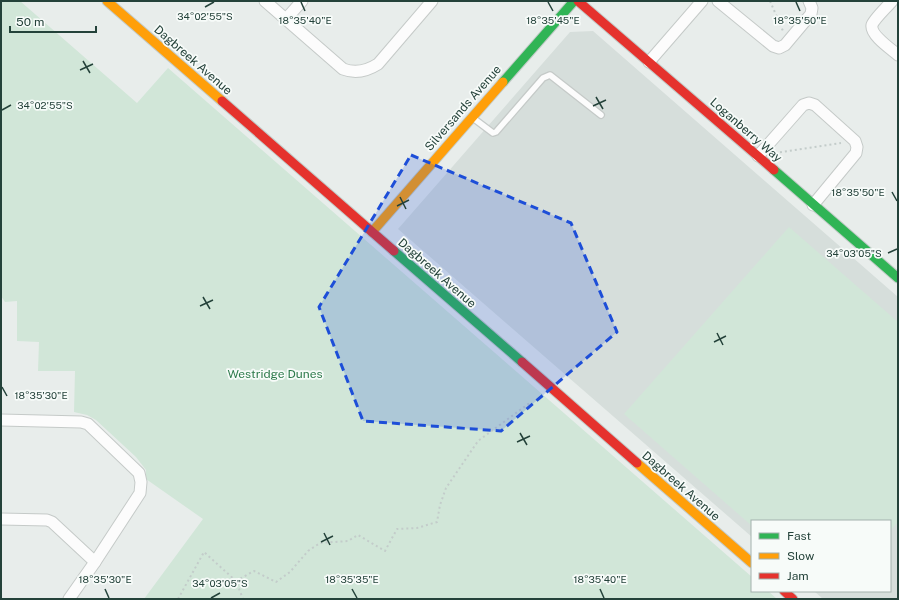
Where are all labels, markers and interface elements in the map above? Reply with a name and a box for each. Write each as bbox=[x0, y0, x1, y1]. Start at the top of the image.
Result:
scale bar bbox=[10, 8, 96, 34]
text: 34°02'55"S bbox=[177, 10, 233, 22]
text: 18°35'40"E bbox=[278, 14, 332, 26]
text: 18°35'45"E bbox=[526, 14, 580, 26]
text: 18°35'50"E bbox=[773, 14, 827, 26]
text: 50 m bbox=[16, 15, 44, 29]
street label: Dagbreek Avenue bbox=[151, 22, 235, 98]
street label: Silversands Avenue bbox=[422, 62, 504, 154]
street label: Loganberry Way bbox=[707, 95, 785, 165]
text: 34°02'55"S bbox=[17, 99, 73, 111]
text: 18°35'50"E bbox=[831, 186, 885, 198]
street label: Dagbreek Avenue bbox=[395, 235, 479, 311]
text: 34°03'05"S bbox=[826, 247, 882, 259]
park label: Westridge Dunes bbox=[227, 367, 323, 381]
text: 18°35'30"E bbox=[14, 389, 68, 401]
street label: Dagbreek Avenue bbox=[639, 448, 723, 524]
legend bbox=[751, 520, 891, 592]
text: Fast bbox=[787, 529, 812, 543]
text: Slow bbox=[787, 549, 815, 563]
text: Jam bbox=[787, 569, 809, 583]
text: 18°35'30"E bbox=[78, 573, 132, 585]
text: 18°35'35"E bbox=[325, 573, 379, 585]
text: 18°35'40"E bbox=[573, 573, 627, 585]
text: 34°03'05"S bbox=[192, 577, 248, 589]

